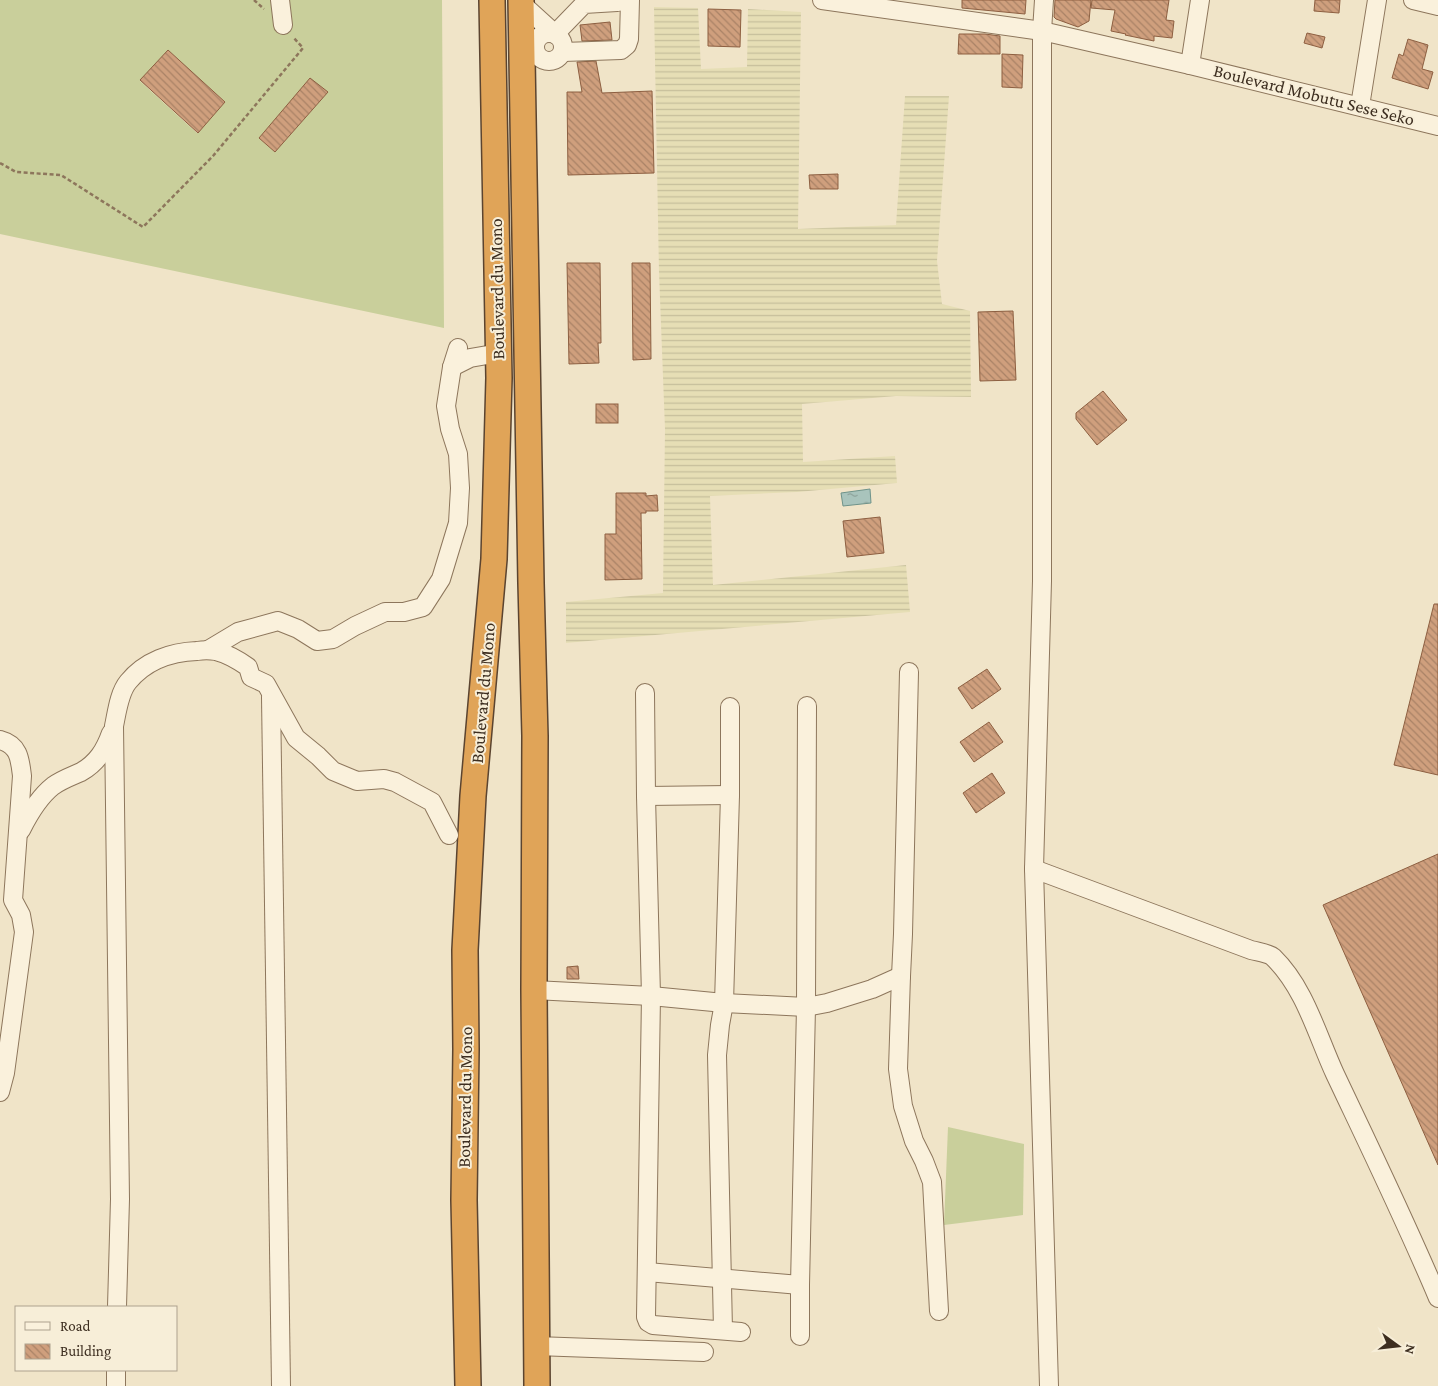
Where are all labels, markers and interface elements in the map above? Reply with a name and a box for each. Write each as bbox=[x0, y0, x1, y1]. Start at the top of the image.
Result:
street label: Boulevard Mobutu Sese Seko bbox=[1212, 60, 1417, 130]
street label: Boulevard du Mono bbox=[486, 218, 508, 360]
street label: Boulevard du Mono bbox=[467, 622, 499, 764]
street label: Boulevard du Mono bbox=[454, 1026, 476, 1168]
legend bbox=[15, 1306, 178, 1371]
text: Road bbox=[60, 1318, 91, 1334]
north arrow bbox=[1373, 1321, 1423, 1371]
text: Building bbox=[60, 1343, 111, 1360]
text: N bbox=[1401, 1343, 1420, 1356]

